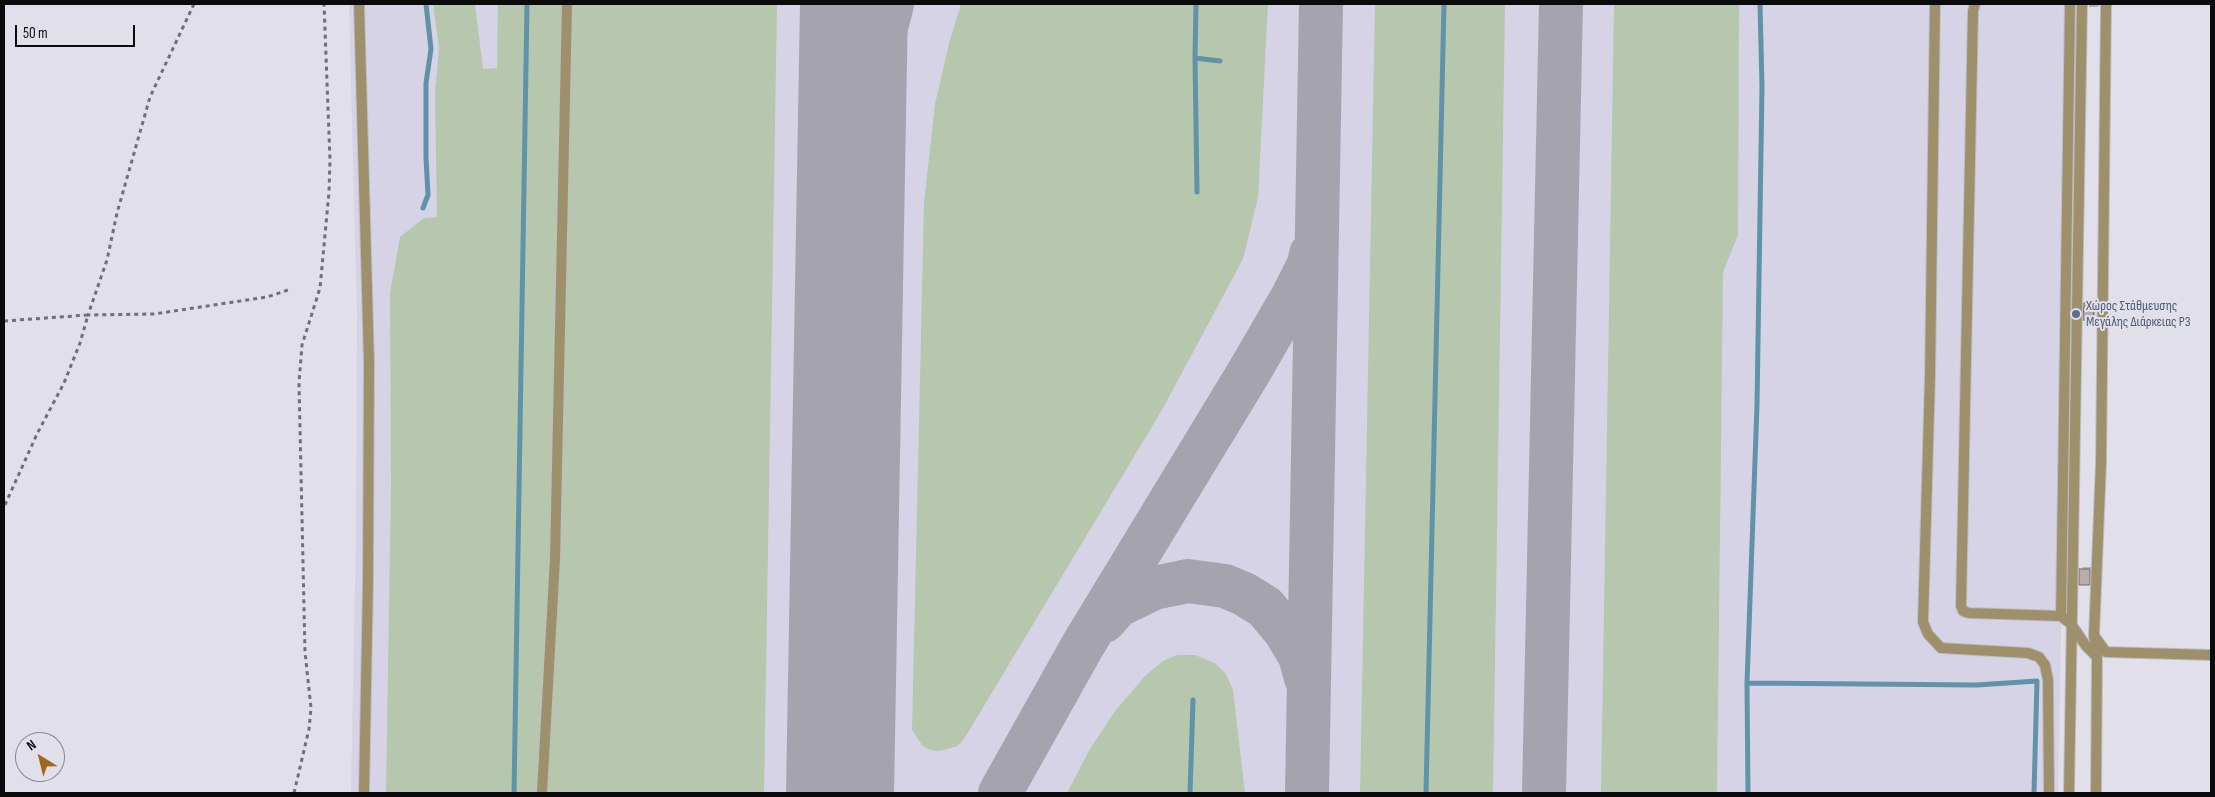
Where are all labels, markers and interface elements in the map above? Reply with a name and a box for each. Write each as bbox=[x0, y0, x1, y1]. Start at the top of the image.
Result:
scale bar bbox=[18, 15, 138, 47]
text: 50 m bbox=[23, 24, 48, 43]
place label: Χώρος Στάθμευσης Μεγάλης Διάρκειας P3 bbox=[2086, 298, 2191, 331]
marker: Χώρος Στάθμευσης Μεγάλης Διάρκειας P3 bbox=[2070, 308, 2082, 320]
north arrow bbox=[15, 732, 65, 782]
text: N bbox=[23, 736, 39, 754]

